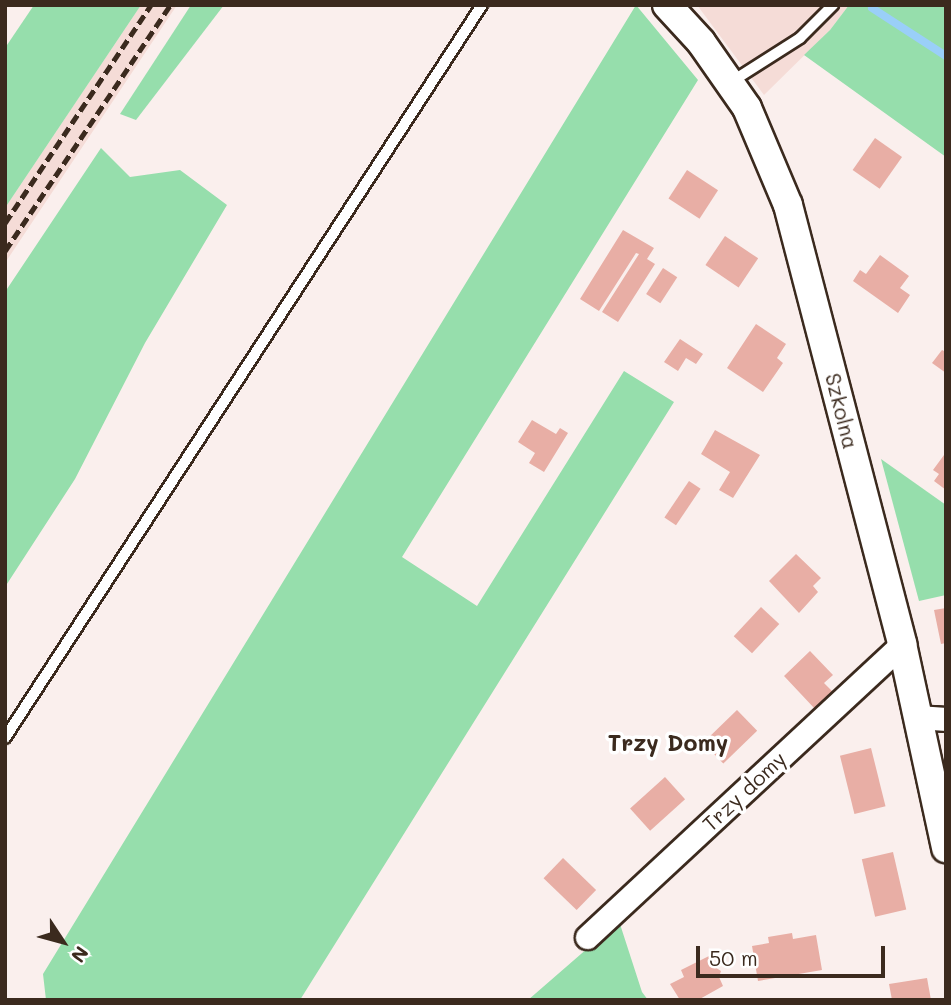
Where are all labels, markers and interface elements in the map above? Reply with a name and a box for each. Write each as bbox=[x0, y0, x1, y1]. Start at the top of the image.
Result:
street label: Szkolna bbox=[820, 371, 864, 451]
district label: Trzy Domy bbox=[608, 728, 728, 756]
street label: Trzy domy bbox=[697, 746, 791, 836]
north arrow bbox=[28, 907, 98, 977]
scale bar bbox=[699, 932, 888, 976]
text: N bbox=[66, 941, 95, 968]
text: 50 m bbox=[709, 944, 758, 971]

